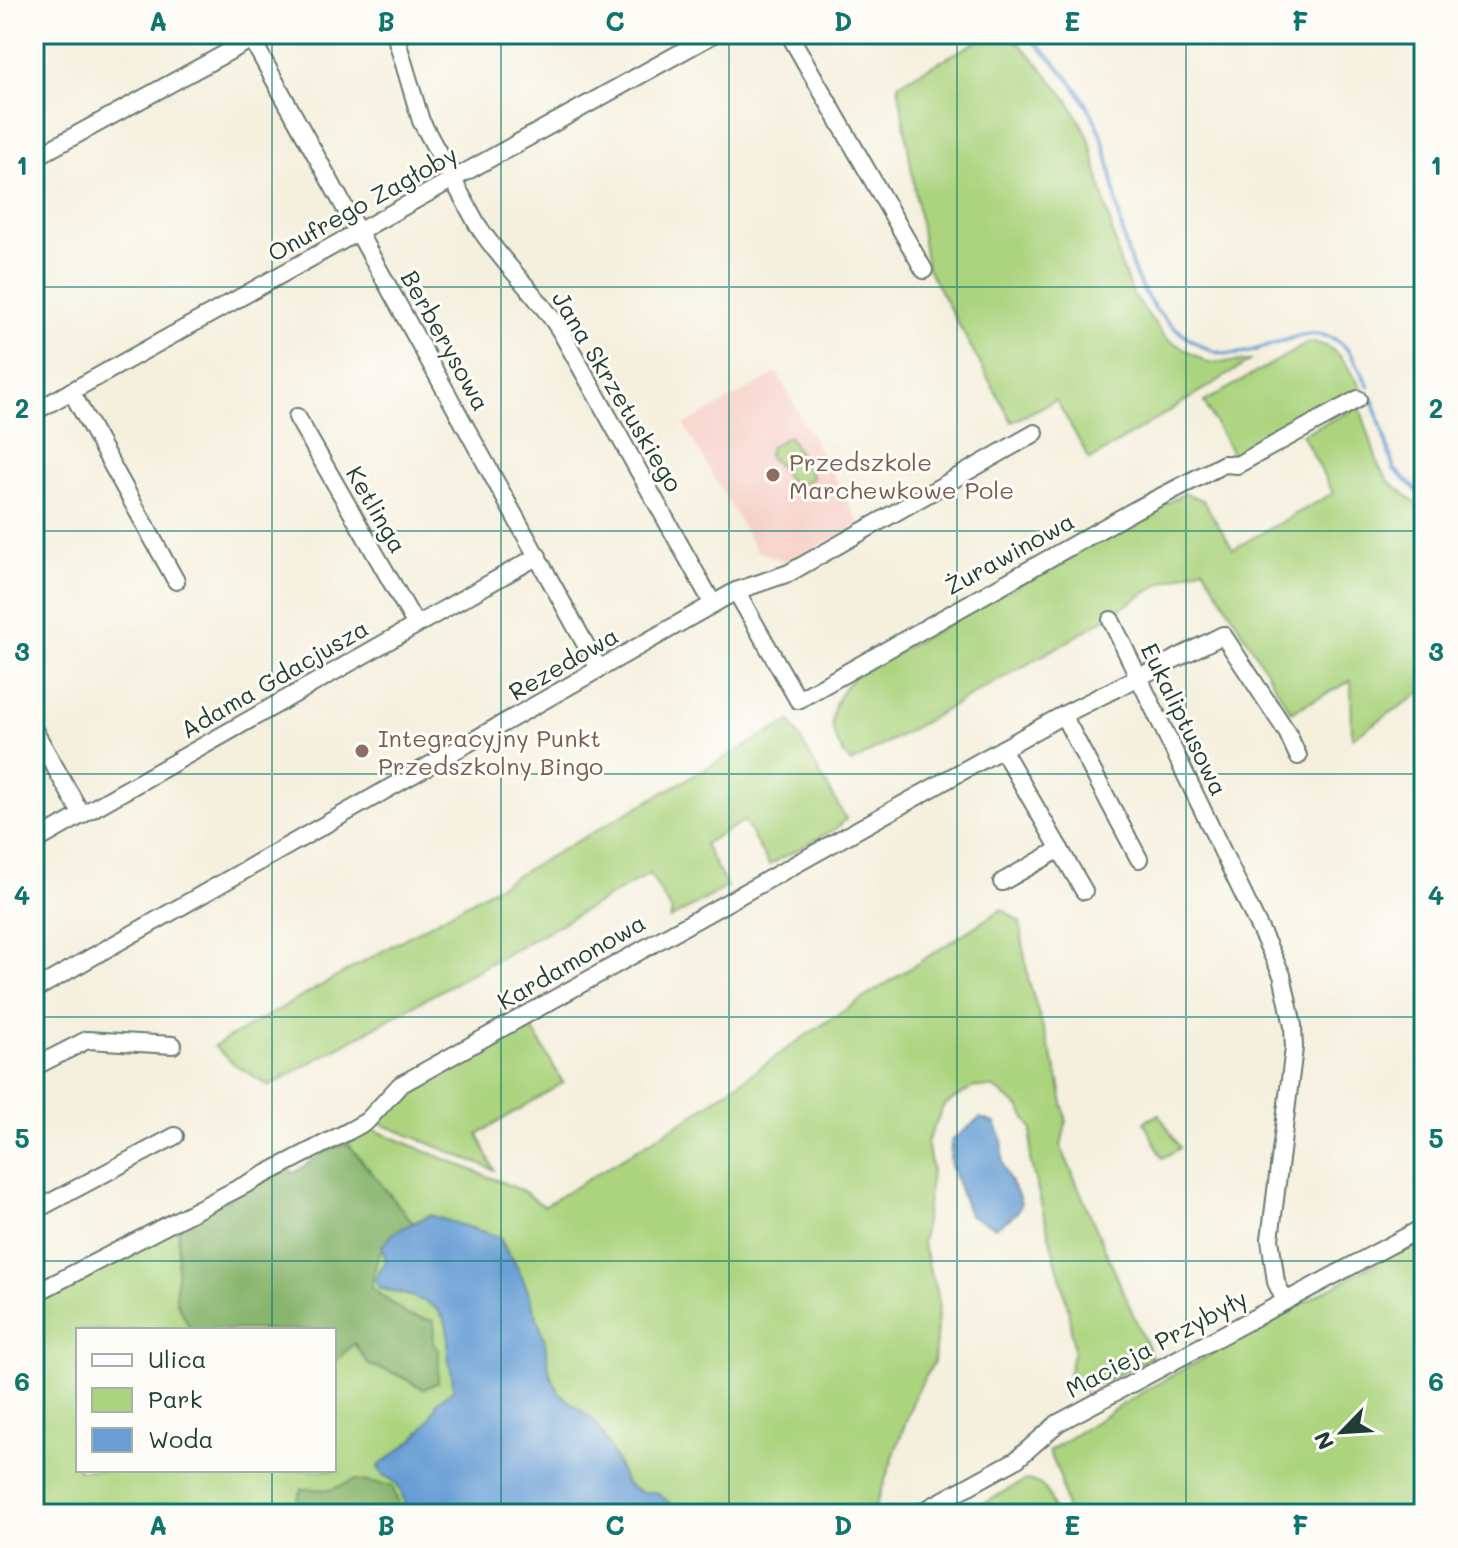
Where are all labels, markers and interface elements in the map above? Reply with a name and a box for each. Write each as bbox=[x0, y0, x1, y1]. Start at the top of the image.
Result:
text: A bbox=[149, 4, 167, 38]
text: B bbox=[377, 4, 395, 38]
text: C bbox=[605, 4, 625, 38]
text: D bbox=[834, 4, 852, 38]
text: E bbox=[1064, 4, 1080, 38]
text: F bbox=[1292, 4, 1308, 38]
street label: Onufrego Zagłoby bbox=[262, 138, 462, 268]
text: 1 bbox=[16, 148, 28, 182]
text: 1 bbox=[1430, 148, 1442, 182]
street label: Berberysowa bbox=[395, 264, 497, 416]
street label: Jana Skrzetuskiego bbox=[546, 285, 690, 497]
text: 2 bbox=[15, 391, 29, 425]
text: 2 bbox=[1429, 391, 1443, 425]
place label: Przedszkole Marchewkowe Pole bbox=[789, 446, 1014, 505]
street label: Ketlinga bbox=[340, 460, 414, 558]
marker: Przedszkole Marchewkowe Pole bbox=[764, 466, 782, 484]
street label: Żurawinowa bbox=[939, 505, 1079, 601]
street label: Adama Gdacjusza bbox=[175, 612, 373, 744]
street label: Rezedowa bbox=[503, 619, 623, 707]
text: 3 bbox=[14, 634, 30, 668]
text: 3 bbox=[1428, 634, 1444, 668]
street label: Eukaliptusowa bbox=[1135, 638, 1235, 800]
place label: Integracyjny Punkt Przedszkolny Bingo bbox=[378, 722, 603, 781]
marker: Integracyjny Punkt Przedszkolny Bingo bbox=[353, 742, 371, 760]
text: 4 bbox=[14, 878, 30, 912]
text: 4 bbox=[1428, 878, 1444, 912]
street label: Kardamonowa bbox=[491, 906, 651, 1016]
text: 5 bbox=[14, 1121, 30, 1155]
text: 5 bbox=[1428, 1121, 1444, 1155]
street label: Macieja Przybyły bbox=[1060, 1282, 1252, 1404]
legend bbox=[76, 1328, 336, 1472]
text: Ulica bbox=[148, 1343, 206, 1374]
text: 6 bbox=[14, 1364, 30, 1398]
text: 6 bbox=[1428, 1364, 1444, 1398]
text: Park bbox=[148, 1383, 202, 1414]
north arrow bbox=[1302, 1392, 1382, 1472]
text: Woda bbox=[148, 1423, 213, 1454]
text: N bbox=[1307, 1427, 1340, 1454]
text: A bbox=[149, 1508, 167, 1542]
text: B bbox=[377, 1508, 395, 1542]
text: C bbox=[605, 1508, 625, 1542]
text: D bbox=[834, 1508, 852, 1542]
text: E bbox=[1064, 1508, 1080, 1542]
text: F bbox=[1292, 1508, 1308, 1542]

